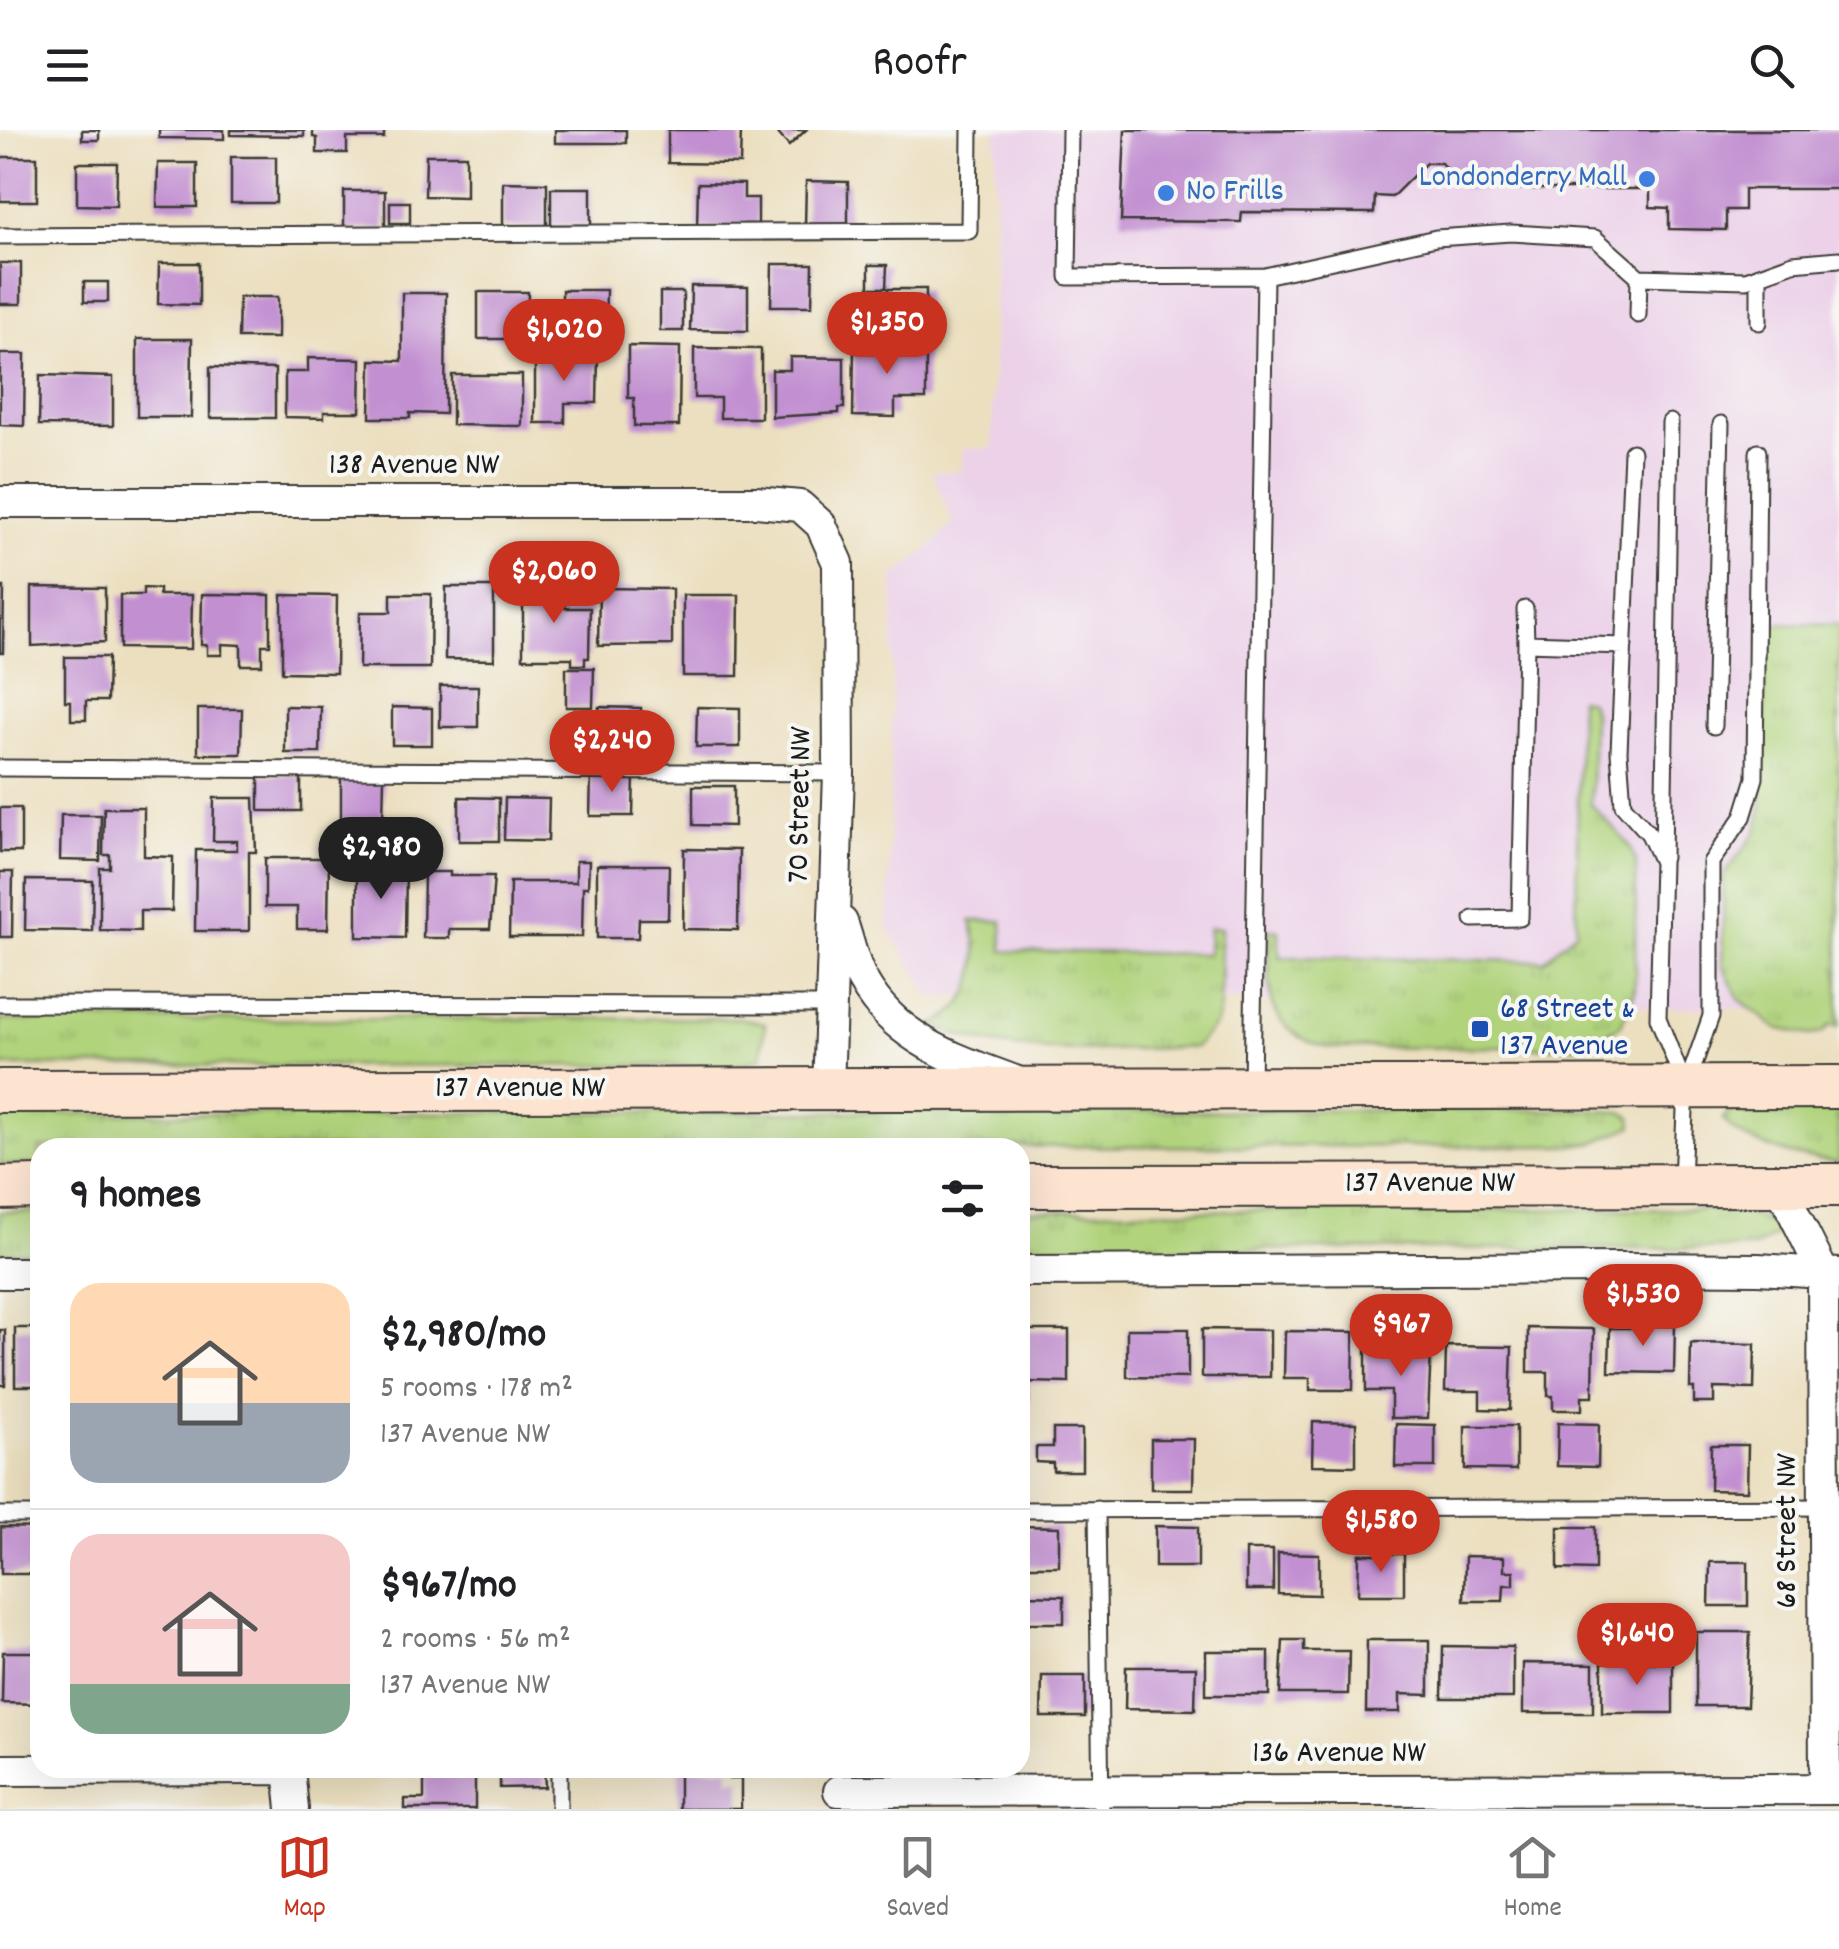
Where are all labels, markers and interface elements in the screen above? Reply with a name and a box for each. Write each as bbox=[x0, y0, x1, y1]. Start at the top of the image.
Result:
text: Roofr bbox=[872, 33, 967, 97]
icon: menu bbox=[40, 38, 95, 93]
icon: search bbox=[1744, 38, 1799, 93]
place label: Londonderry Mall bbox=[1419, 156, 1627, 202]
marker: Londonderry Mall bbox=[1636, 168, 1658, 190]
place label: No Frills bbox=[1186, 170, 1284, 216]
marker: No Frills bbox=[1155, 182, 1177, 204]
pin: $1,350 bbox=[806, 292, 968, 377]
pin: $1,020 bbox=[483, 299, 645, 384]
text: $1,350 bbox=[849, 301, 925, 347]
text: $1,020 bbox=[525, 308, 603, 354]
street label: 138 Avenue NW bbox=[329, 444, 500, 490]
pin: $2,060 bbox=[473, 541, 635, 626]
text: $2,060 bbox=[511, 550, 597, 596]
pin: $2,240 bbox=[531, 710, 693, 795]
text: $2,240 bbox=[572, 719, 653, 765]
street label: 70 Street NW bbox=[778, 726, 826, 884]
pin: $2,980 bbox=[300, 817, 462, 902]
text: $2,980 bbox=[340, 826, 422, 872]
place label: 68 Street & 137 Avenue bbox=[1500, 988, 1635, 1071]
marker: 68 Street & 137 Avenue bbox=[1469, 1018, 1491, 1040]
street label: 137 Avenue NW bbox=[435, 1067, 606, 1113]
street label: 137 Avenue NW bbox=[1345, 1162, 1516, 1208]
text: 9 homes bbox=[70, 1168, 202, 1228]
icon: filters bbox=[935, 1171, 990, 1226]
pin: $1,530 bbox=[1562, 1264, 1724, 1349]
text: $1,530 bbox=[1605, 1273, 1681, 1319]
pin: $967 bbox=[1342, 1294, 1460, 1379]
text: $967 bbox=[1372, 1303, 1430, 1349]
text: $2,980/mo bbox=[380, 1307, 546, 1367]
icon: home bbox=[150, 1323, 270, 1443]
text: 5 rooms · 178 m² bbox=[380, 1367, 573, 1413]
text: 137 Avenue NW bbox=[380, 1413, 550, 1459]
street label: 68 Street NW bbox=[1766, 1453, 1812, 1609]
pin: $1,580 bbox=[1300, 1490, 1462, 1575]
text: $1,580 bbox=[1344, 1499, 1418, 1545]
text: $967/mo bbox=[380, 1558, 517, 1618]
icon: home bbox=[150, 1574, 270, 1694]
pin: $1,640 bbox=[1556, 1603, 1718, 1688]
text: $1,640 bbox=[1599, 1612, 1675, 1658]
text: 2 rooms · 56 m² bbox=[380, 1618, 571, 1664]
text: 137 Avenue NW bbox=[380, 1664, 550, 1710]
street label: 136 Avenue NW bbox=[1252, 1732, 1426, 1778]
tab: Map bbox=[277, 1830, 332, 1930]
tab: Saved bbox=[887, 1830, 949, 1930]
tab: Home bbox=[1503, 1830, 1562, 1930]

